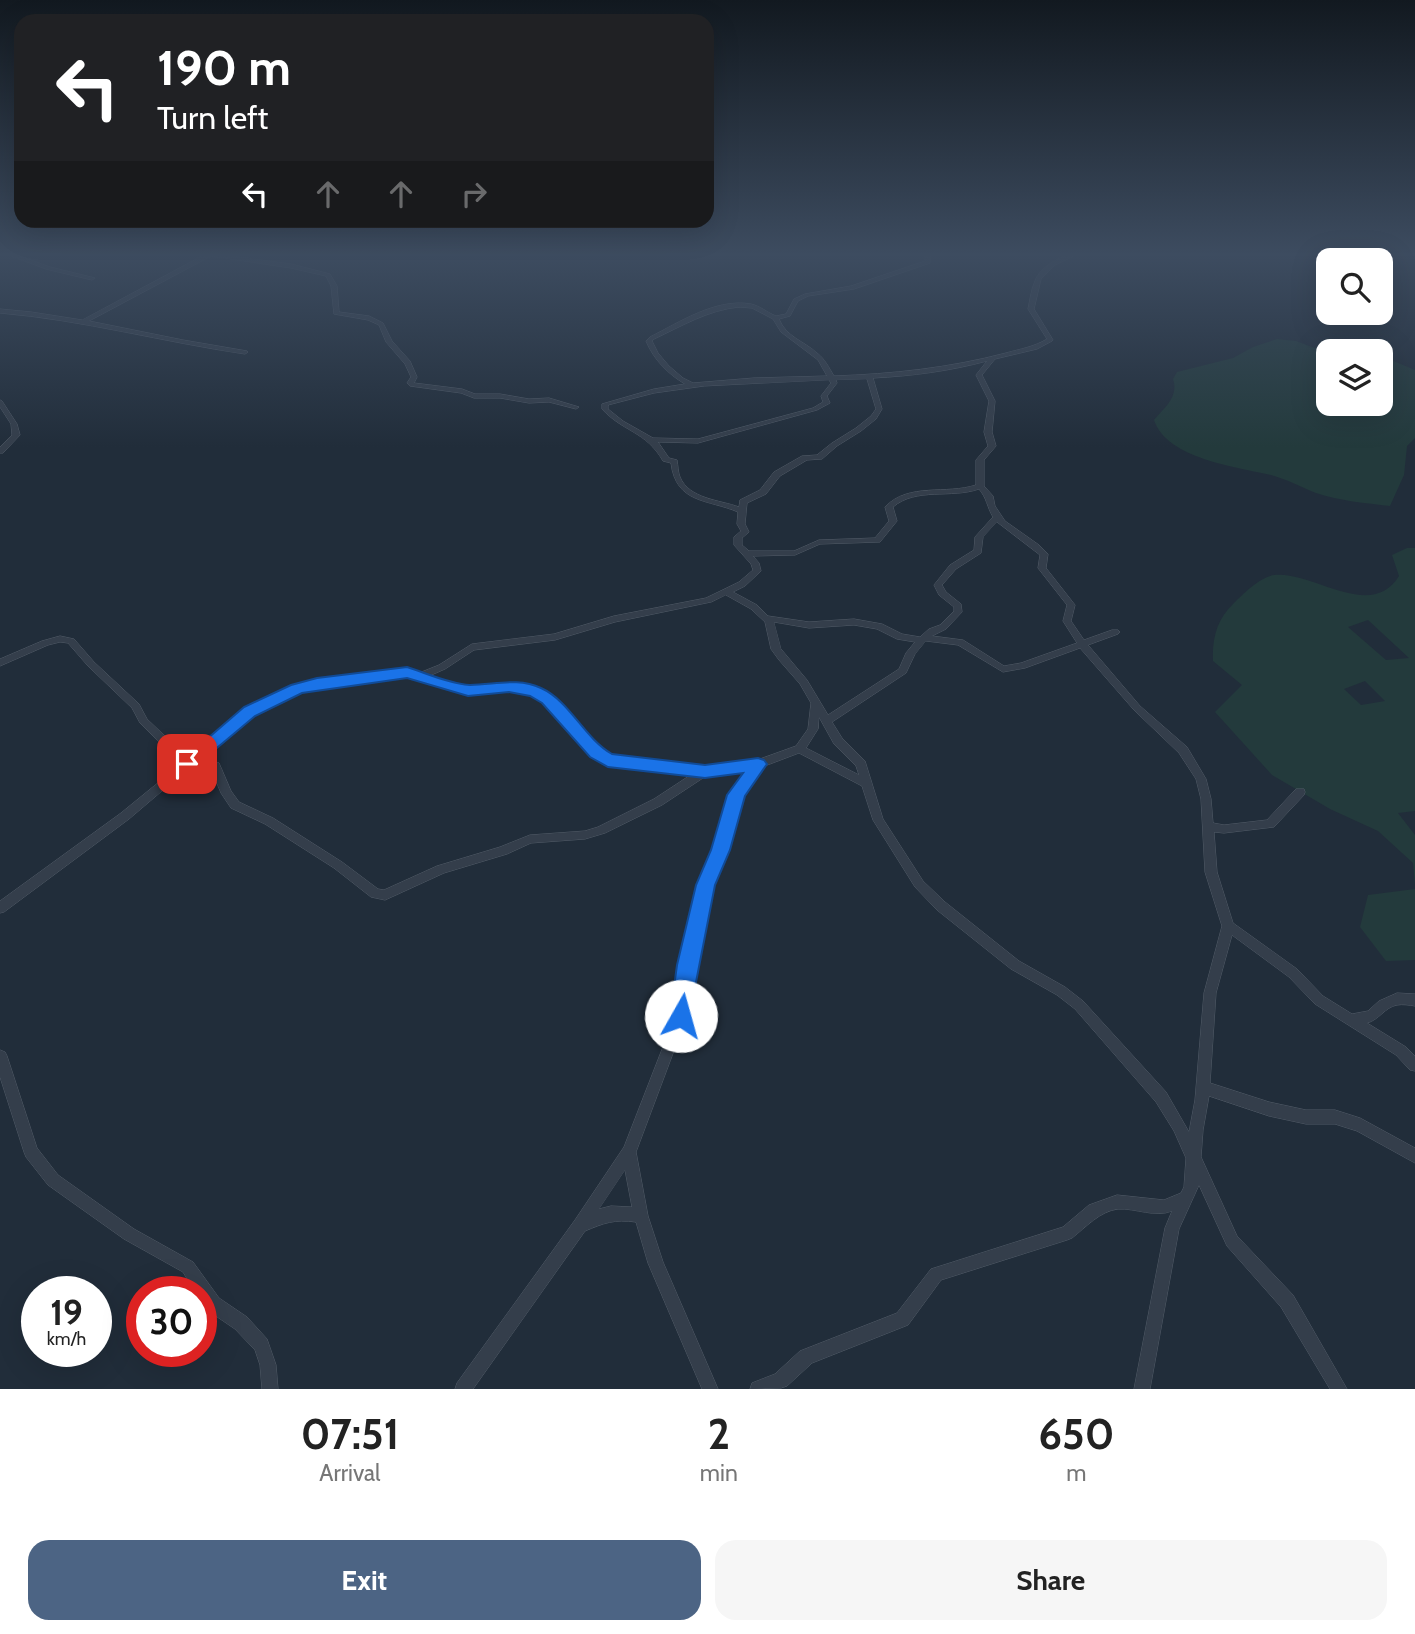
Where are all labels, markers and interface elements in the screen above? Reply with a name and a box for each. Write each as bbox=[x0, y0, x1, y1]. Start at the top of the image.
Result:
text: 190 m bbox=[157, 38, 291, 97]
icon: left bbox=[42, 42, 133, 133]
text: Turn left bbox=[157, 98, 268, 137]
icon: left bbox=[236, 175, 274, 213]
icon: ahead bbox=[309, 175, 347, 213]
icon: ahead bbox=[382, 175, 420, 213]
icon: right bbox=[455, 175, 493, 213]
map controls bbox=[1316, 248, 1393, 416]
button: search bbox=[1316, 248, 1393, 325]
button: layers bbox=[1316, 339, 1393, 416]
pin bbox=[157, 734, 217, 794]
icon: arrive bbox=[168, 745, 206, 783]
position arrow bbox=[644, 979, 718, 1053]
speed limit sign: 30 bbox=[126, 1276, 217, 1367]
text: 19 bbox=[50, 1291, 83, 1334]
text: km/h bbox=[47, 1328, 86, 1350]
text: 07:51 bbox=[301, 1408, 399, 1460]
text: 2 bbox=[708, 1408, 730, 1460]
text: 650 bbox=[1038, 1408, 1114, 1460]
text: Arrival bbox=[319, 1459, 381, 1487]
text: min bbox=[700, 1459, 738, 1487]
text: m bbox=[1066, 1459, 1086, 1487]
button: Exit bbox=[28, 1540, 701, 1620]
button: Share bbox=[715, 1540, 1387, 1620]

